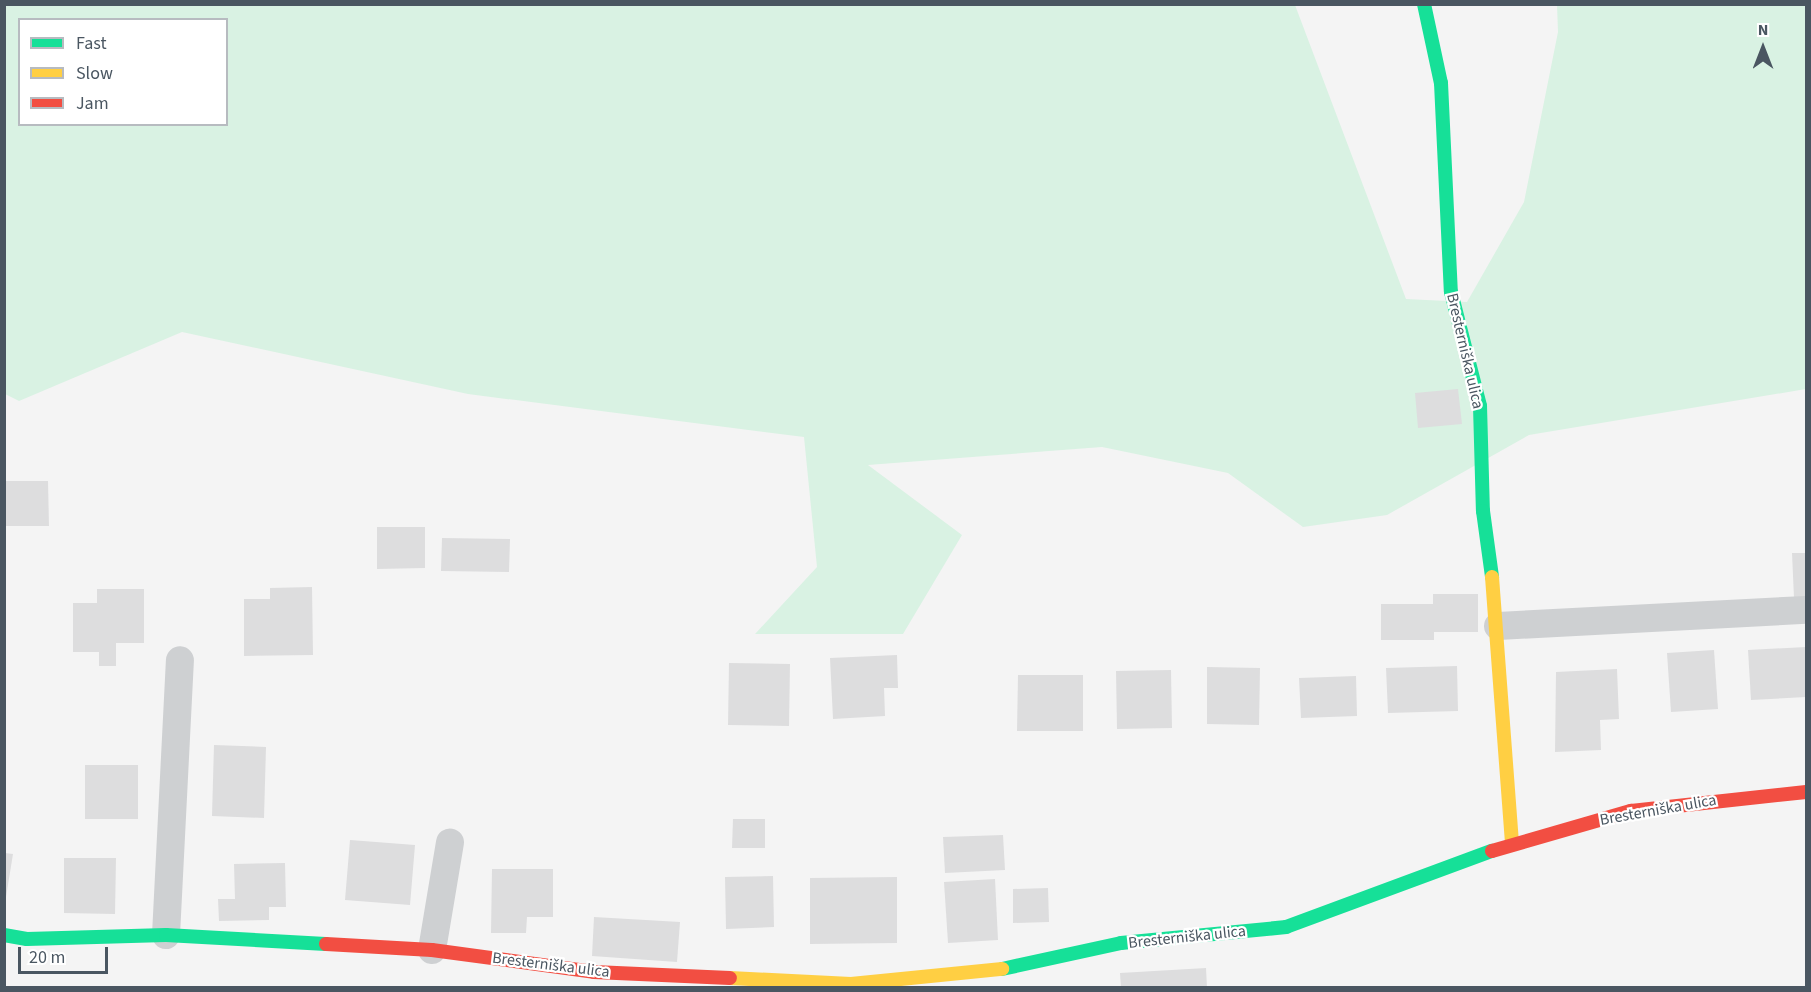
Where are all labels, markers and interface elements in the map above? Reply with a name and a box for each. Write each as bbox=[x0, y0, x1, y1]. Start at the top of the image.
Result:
legend bbox=[18, 18, 228, 126]
north arrow bbox=[1733, 18, 1793, 78]
text: N bbox=[1758, 19, 1768, 41]
text: Fast bbox=[76, 31, 107, 56]
text: Slow bbox=[76, 61, 113, 86]
text: Jam bbox=[76, 91, 109, 116]
street label: Bresterniška ulica bbox=[1442, 291, 1488, 411]
street label: Bresterniška ulica bbox=[1598, 790, 1718, 830]
street label: Bresterniška ulica bbox=[1127, 921, 1247, 953]
scale bar bbox=[21, 935, 111, 973]
text: 20 m bbox=[29, 945, 65, 970]
street label: Bresterniška ulica bbox=[491, 948, 611, 982]

